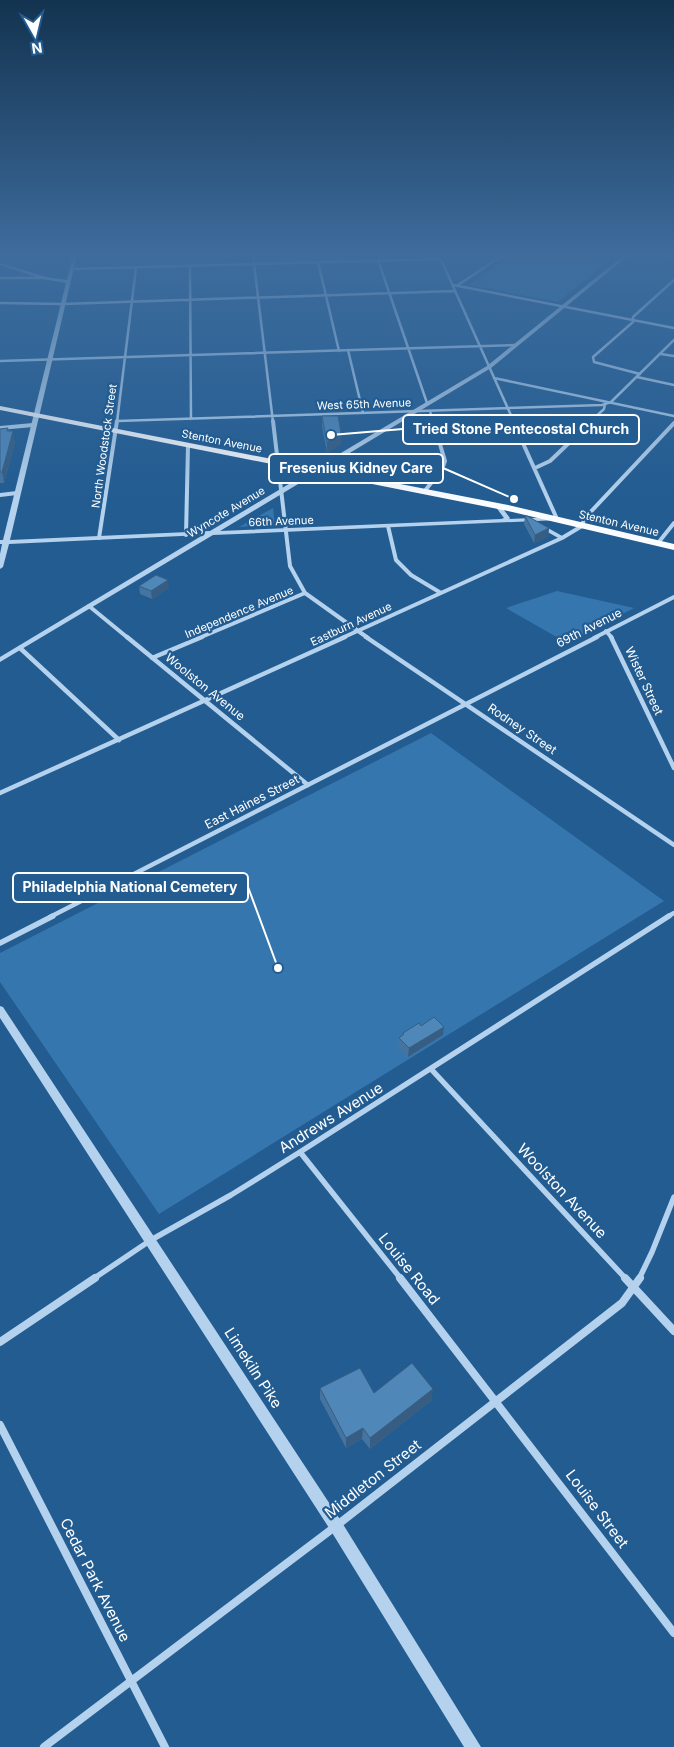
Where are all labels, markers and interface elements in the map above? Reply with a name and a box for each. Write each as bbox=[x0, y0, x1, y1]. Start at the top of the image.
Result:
north arrow bbox=[10, 10, 60, 60]
text: N bbox=[30, 39, 43, 58]
street label: North Woodstock Street bbox=[88, 383, 120, 509]
street label: West 65th Avenue bbox=[317, 395, 411, 413]
callout: Tried Stone Pentecostal Church bbox=[403, 415, 639, 444]
text: Tried Stone Pentecostal Church bbox=[413, 420, 629, 437]
street label: Stenton Avenue bbox=[181, 426, 263, 456]
callout: Fresenius Kidney Care bbox=[269, 454, 443, 483]
text: Fresenius Kidney Care bbox=[279, 459, 433, 476]
street label: Wyncote Avenue bbox=[185, 483, 267, 541]
street label: Stenton Avenue bbox=[578, 507, 660, 539]
street label: 66th Avenue bbox=[248, 513, 314, 529]
street label: Independence Avenue bbox=[183, 583, 295, 641]
street label: Eastburn Avenue bbox=[308, 599, 394, 649]
street label: 69th Avenue bbox=[553, 605, 624, 650]
street label: Wister Street bbox=[622, 644, 667, 717]
street label: Woolston Avenue bbox=[162, 650, 248, 723]
street label: Rodney Street bbox=[485, 700, 560, 757]
street label: East Haines Street bbox=[202, 771, 301, 832]
callout: Philadelphia National Cemetery bbox=[13, 873, 248, 902]
text: Philadelphia National Cemetery bbox=[23, 878, 238, 895]
street label: Andrews Avenue bbox=[275, 1078, 386, 1157]
street label: Woolston Avenue bbox=[513, 1139, 611, 1242]
street label: Louise Road bbox=[375, 1229, 444, 1308]
street label: Limekiln Pike bbox=[220, 1324, 287, 1412]
street label: Middleton Street bbox=[321, 1435, 425, 1522]
street label: Louise Street bbox=[562, 1466, 633, 1552]
street label: Cedar Park Avenue bbox=[56, 1515, 135, 1645]

